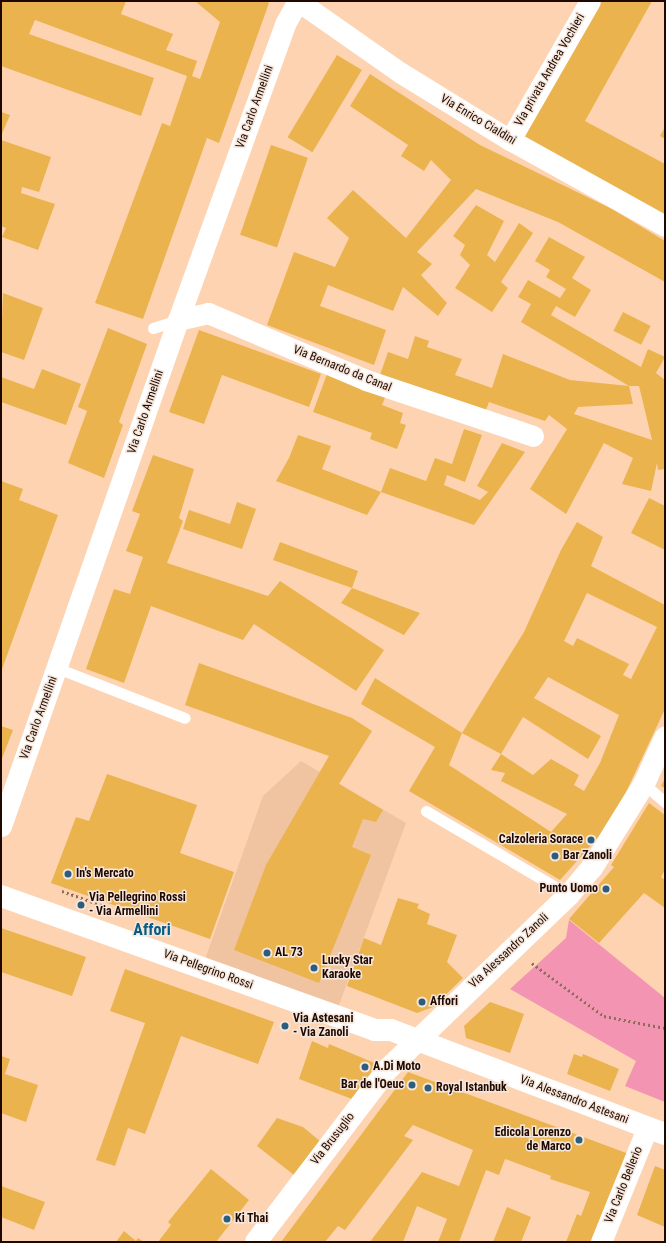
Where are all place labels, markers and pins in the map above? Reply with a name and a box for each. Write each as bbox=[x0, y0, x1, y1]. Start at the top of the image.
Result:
place label: Calzoleria Sorace bbox=[499, 833, 583, 847]
marker: Calzoleria Sorace bbox=[586, 835, 596, 845]
place label: Bar Zanoli bbox=[563, 849, 612, 863]
marker: Bar Zanoli bbox=[550, 851, 560, 861]
place label: In's Mercato bbox=[76, 867, 134, 881]
marker: In's Mercato bbox=[63, 869, 73, 879]
place label: Punto Uomo bbox=[539, 882, 598, 896]
marker: Punto Uomo bbox=[601, 884, 611, 894]
place label: Via Pellegrino Rossi - Via Armellini bbox=[89, 891, 186, 919]
marker: Via Pellegrino Rossi - Via Armellini bbox=[76, 900, 86, 910]
place label: AL 73 bbox=[275, 946, 303, 960]
marker: AL 73 bbox=[262, 948, 272, 958]
place label: Lucky Star Karaoke bbox=[322, 954, 373, 982]
marker: Lucky Star Karaoke bbox=[309, 963, 319, 973]
place label: Affori bbox=[430, 995, 458, 1009]
marker: Affori bbox=[417, 997, 427, 1007]
place label: Via Astesani - Via Zanoli bbox=[293, 1012, 353, 1040]
marker: Via Astesani - Via Zanoli bbox=[280, 1021, 290, 1031]
place label: A.Di Moto bbox=[373, 1060, 421, 1074]
marker: A.Di Moto bbox=[360, 1062, 370, 1072]
place label: Bar de l'Oeuc bbox=[341, 1078, 404, 1092]
marker: Bar de l'Oeuc bbox=[407, 1080, 417, 1090]
place label: Royal Istanbuk bbox=[436, 1081, 507, 1095]
marker: Royal Istanbuk bbox=[423, 1083, 433, 1093]
place label: Edicola Lorenzo de Marco bbox=[495, 1126, 571, 1154]
marker: Edicola Lorenzo de Marco bbox=[574, 1135, 584, 1145]
place label: Ki Thai bbox=[235, 1212, 269, 1226]
marker: Ki Thai bbox=[222, 1214, 232, 1224]

